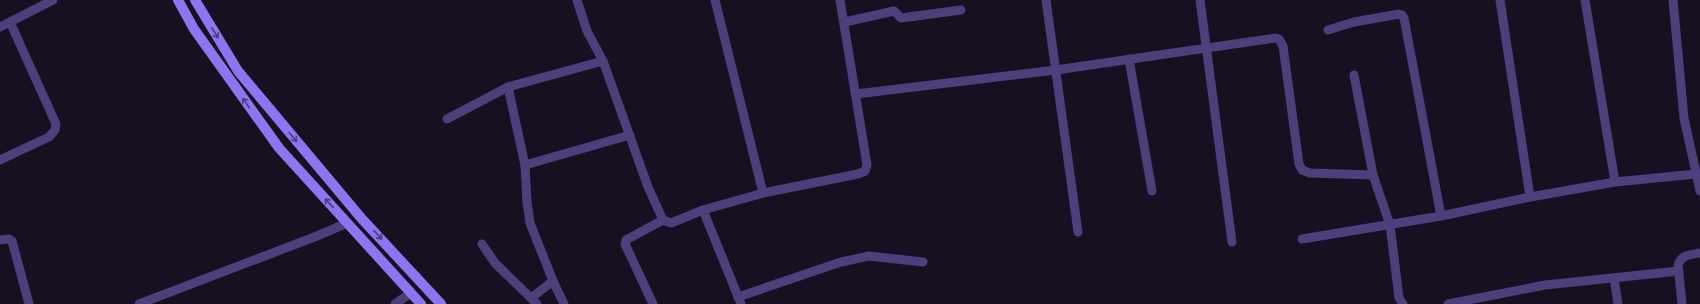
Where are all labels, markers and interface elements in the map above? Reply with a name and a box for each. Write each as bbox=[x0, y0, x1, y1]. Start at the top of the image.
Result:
one-way arrow bbox=[211, 27, 219, 38]
one-way arrow bbox=[242, 97, 250, 108]
one-way arrow bbox=[289, 131, 298, 142]
one-way arrow bbox=[324, 198, 333, 208]
one-way arrow bbox=[373, 230, 382, 241]

